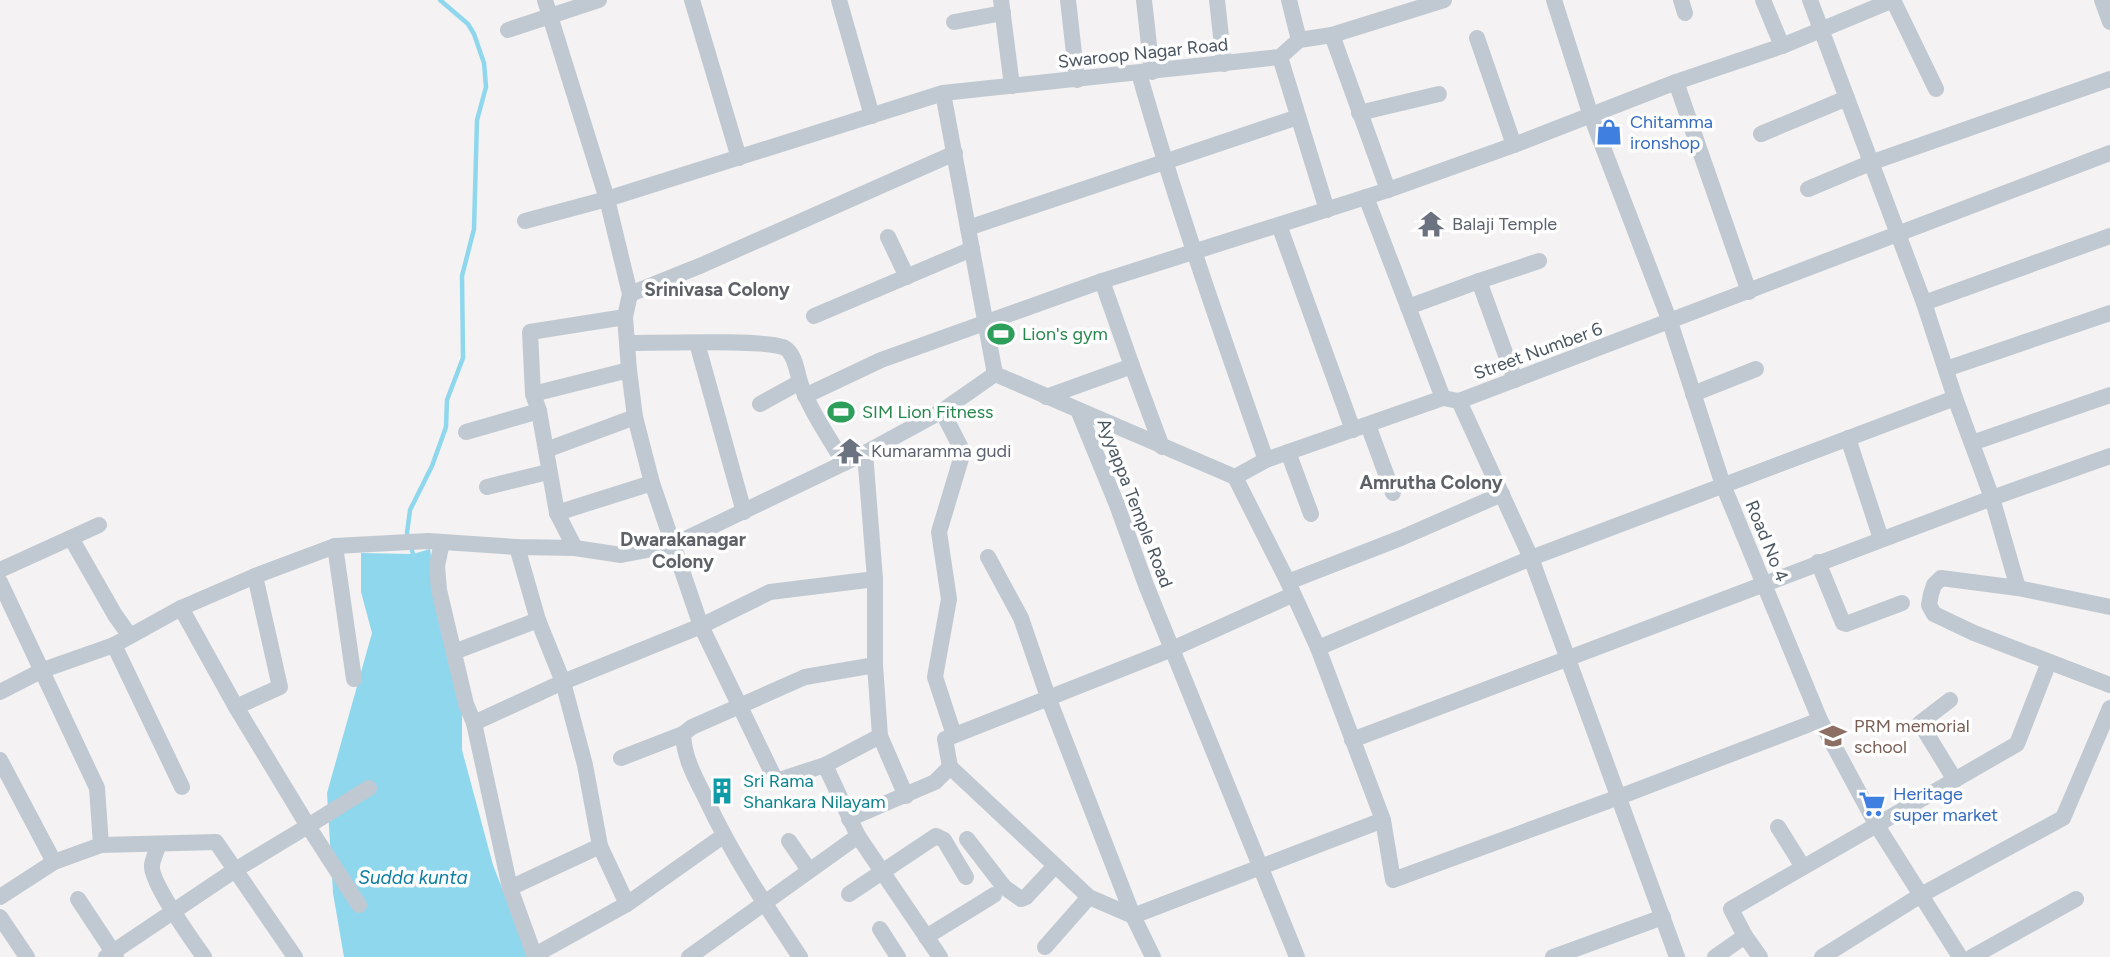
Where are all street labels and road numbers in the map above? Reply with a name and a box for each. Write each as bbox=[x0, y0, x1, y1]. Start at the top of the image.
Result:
street label: Swaroop Nagar Road bbox=[1057, 33, 1229, 73]
street label: Street Number 6 bbox=[1471, 318, 1605, 384]
street label: Ayyappa Temple Road bbox=[1093, 415, 1177, 591]
street label: Road No 4 bbox=[1741, 497, 1793, 585]

